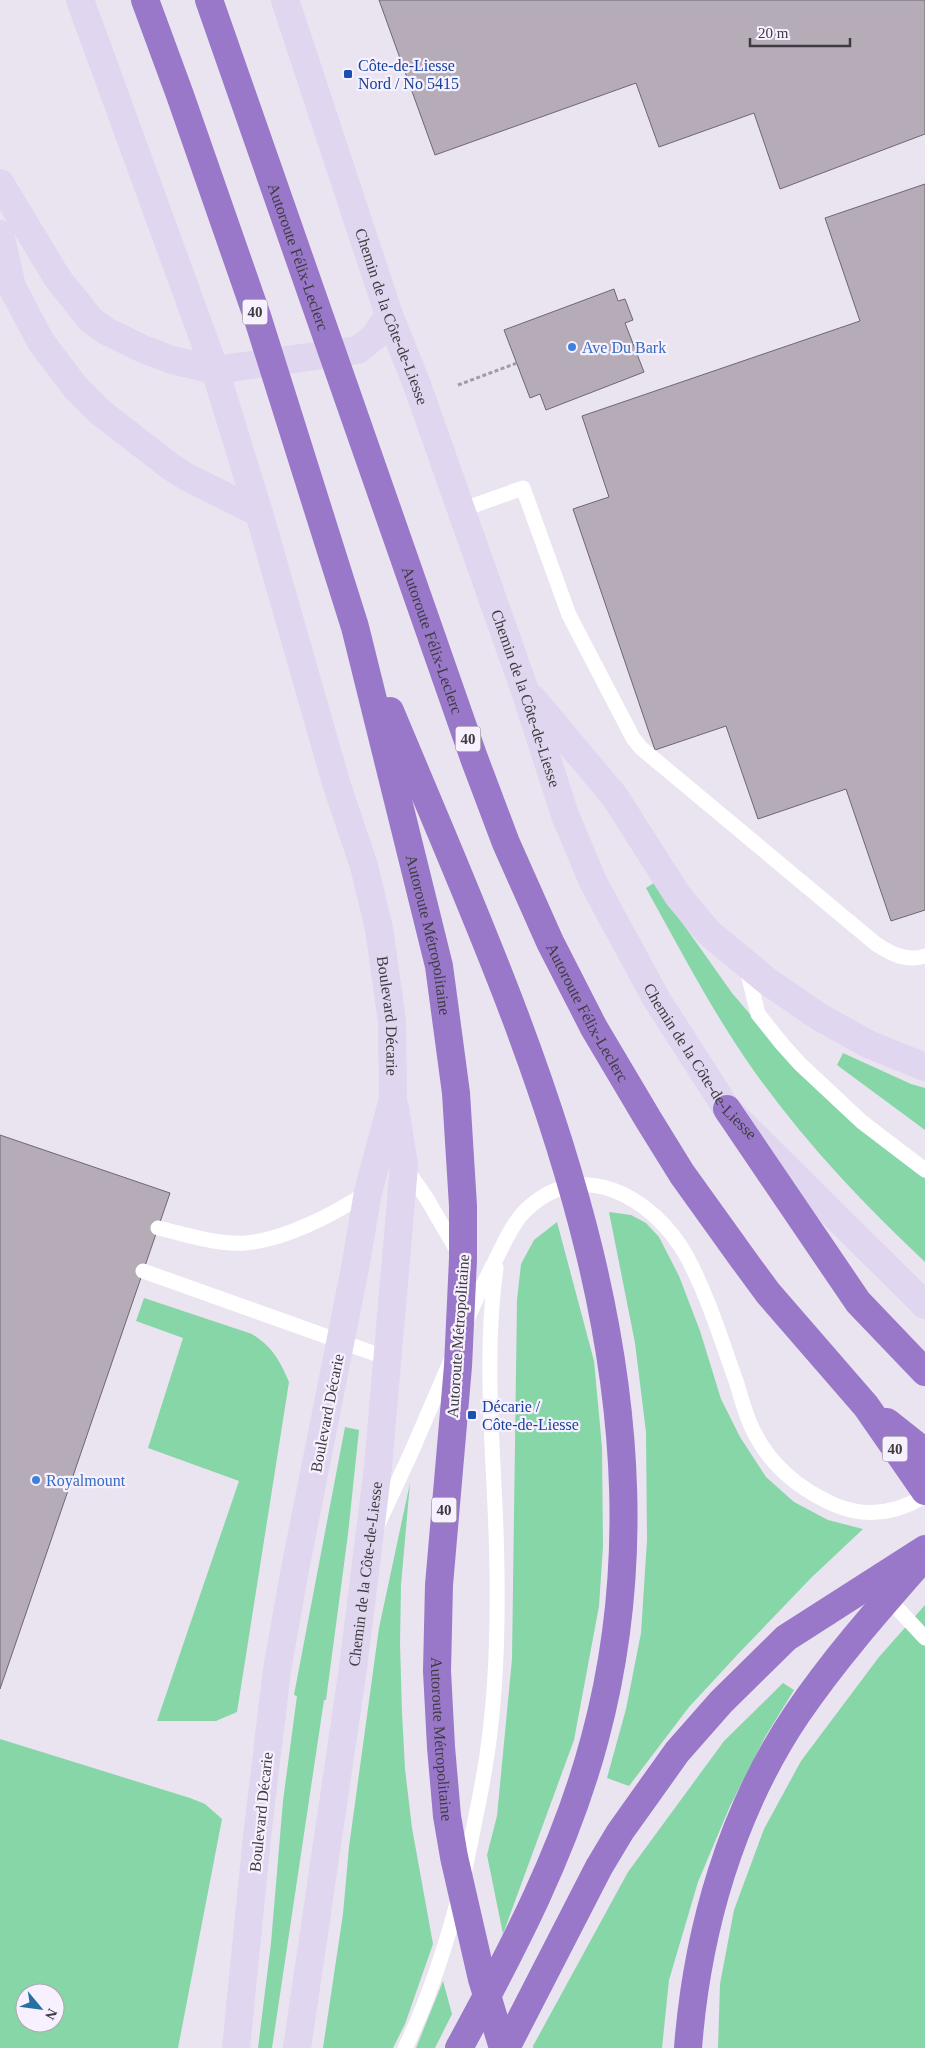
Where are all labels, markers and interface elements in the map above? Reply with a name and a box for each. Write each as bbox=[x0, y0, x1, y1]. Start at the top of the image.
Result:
scale bar bbox=[750, 15, 850, 47]
text: 20 m bbox=[758, 25, 789, 41]
place label: Côte-de-Liesse Nord / No 5415 bbox=[358, 57, 459, 92]
marker: Côte-de-Liesse Nord / No 5415 bbox=[342, 68, 354, 80]
street label: Autoroute Félix-Leclerc bbox=[265, 181, 332, 333]
street label: Chemin de la Côte-de-Liesse bbox=[352, 226, 432, 407]
road number: 40 bbox=[242, 300, 268, 324]
place label: Ave Du Bark bbox=[582, 339, 666, 356]
marker: Ave Du Bark bbox=[566, 341, 578, 353]
street label: Autoroute Félix-Leclerc bbox=[399, 564, 466, 716]
street label: Chemin de la Côte-de-Liesse bbox=[488, 607, 564, 789]
road number: 40 bbox=[456, 726, 480, 752]
street label: Autoroute Métropolitaine bbox=[403, 853, 454, 1016]
street label: Autoroute Félix-Leclerc bbox=[543, 940, 632, 1085]
street label: Boulevard Décarie bbox=[374, 955, 401, 1076]
street label: Chemin de la Côte-de-Liesse bbox=[641, 980, 761, 1142]
street label: Autoroute Métropolitaine bbox=[444, 1254, 473, 1418]
street label: Boulevard Décarie bbox=[307, 1352, 347, 1474]
place label: Décarie / Côte-de-Liesse bbox=[482, 1398, 579, 1433]
marker: Décarie / Côte-de-Liesse bbox=[466, 1409, 478, 1421]
road number: 40 bbox=[882, 1436, 908, 1462]
place label: Royalmount bbox=[46, 1472, 126, 1490]
marker: Royalmount bbox=[30, 1474, 42, 1486]
street label: Chemin de la Côte-de-Liesse bbox=[345, 1480, 385, 1667]
road number: 40 bbox=[432, 1498, 456, 1522]
street label: Autoroute Métropolitaine bbox=[428, 1657, 456, 1822]
street label: Boulevard Décarie bbox=[246, 1751, 276, 1873]
north arrow bbox=[15, 1983, 65, 2033]
text: N bbox=[42, 2006, 60, 2022]

